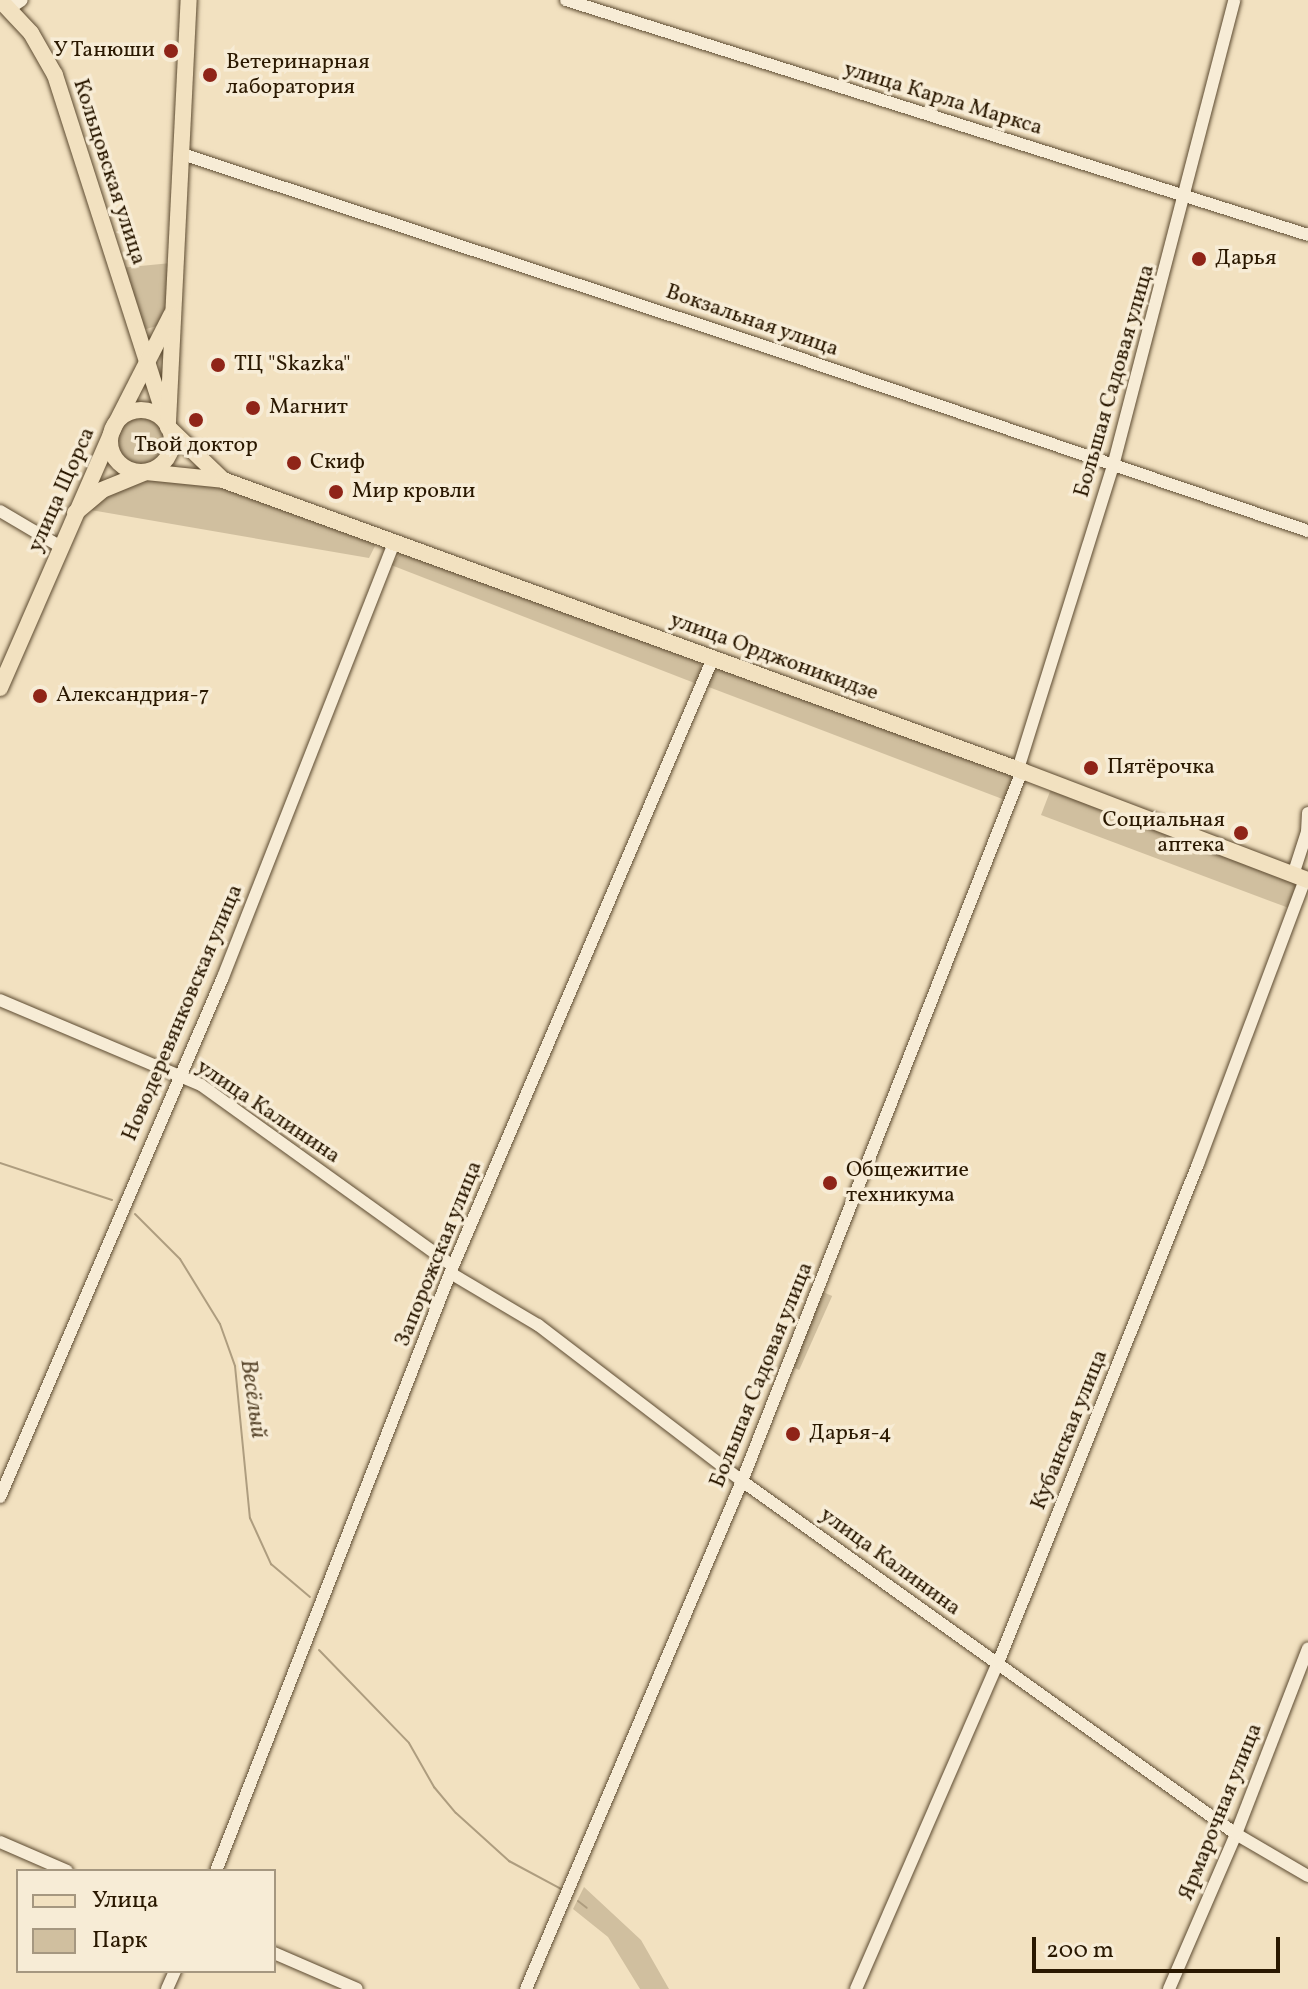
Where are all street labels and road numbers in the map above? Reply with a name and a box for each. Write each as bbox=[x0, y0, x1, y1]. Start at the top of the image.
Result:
street label: улица Карла Маркса bbox=[840, 56, 1046, 142]
street label: Кольцовская улица bbox=[66, 75, 152, 269]
street label: Большая Садовая улица bbox=[1069, 261, 1161, 501]
street label: Вокзальная улица bbox=[662, 279, 842, 363]
street label: улица Щорса bbox=[23, 423, 101, 557]
street label: улица Орджоникидзе bbox=[666, 607, 882, 707]
street label: Новодеревянковская улица bbox=[117, 880, 249, 1146]
street label: улица Калинина bbox=[191, 1054, 345, 1170]
street label: Запорожская улица bbox=[390, 1157, 488, 1351]
street label: Большая Садовая улица bbox=[704, 1258, 820, 1492]
street label: Кубанская улица bbox=[1026, 1346, 1114, 1514]
street label: улица Калинина bbox=[814, 1502, 966, 1622]
street label: Ярмарочная улица bbox=[1173, 1719, 1269, 1905]

